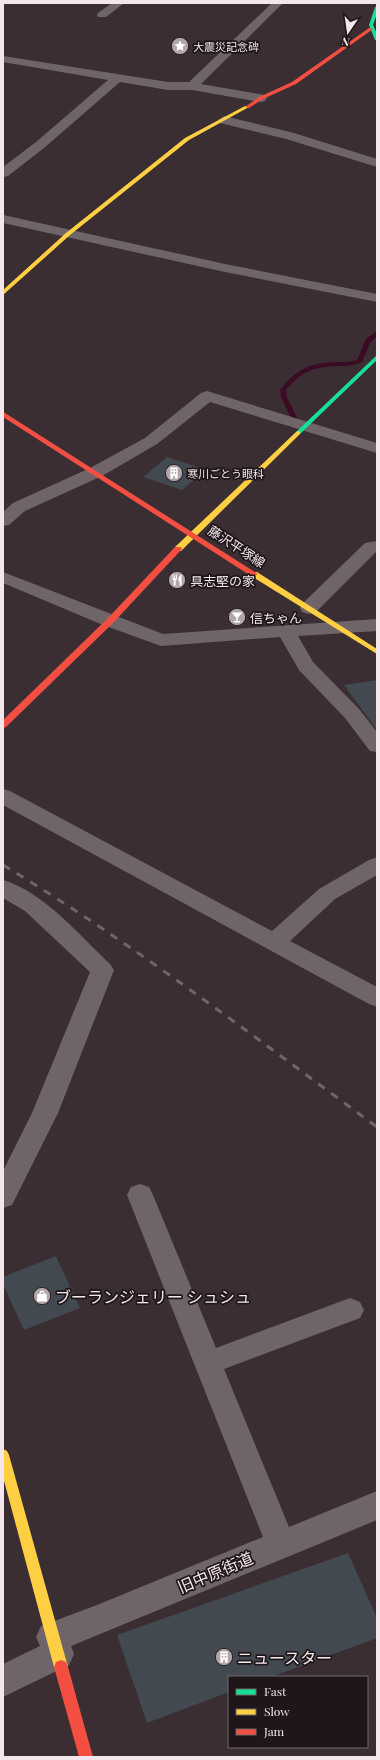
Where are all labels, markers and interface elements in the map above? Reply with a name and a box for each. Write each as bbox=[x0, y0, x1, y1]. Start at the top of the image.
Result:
north arrow bbox=[328, 12, 368, 52]
text: N bbox=[340, 34, 351, 50]
place icon: 大震災記念碑 bbox=[170, 36, 190, 56]
place label: 大震災記念碑 bbox=[193, 39, 259, 54]
building icon: 寒川ごとう眼科 bbox=[164, 463, 184, 483]
place label: 寒川ごとう眼科 bbox=[187, 466, 264, 481]
street label: 藤沢平塚線 bbox=[205, 521, 269, 571]
restaurant icon: 具志堅の家 bbox=[167, 570, 187, 590]
place label: 具志堅の家 bbox=[190, 572, 255, 589]
bar icon: 信ちゃん bbox=[227, 607, 247, 627]
place label: 信ちゃん bbox=[250, 609, 302, 626]
shop icon: ブーランジェリー シュシュ bbox=[32, 1286, 52, 1306]
place label: ブーランジェリー シュシュ bbox=[55, 1286, 251, 1307]
street label: 旧中原街道 bbox=[174, 1547, 256, 1597]
building icon: ニュースター bbox=[214, 1647, 234, 1667]
place label: ニュースター bbox=[237, 1647, 332, 1668]
legend bbox=[228, 1676, 368, 1748]
text: Fast bbox=[264, 1683, 287, 1699]
text: Slow bbox=[264, 1703, 290, 1719]
text: Jam bbox=[263, 1723, 285, 1739]

